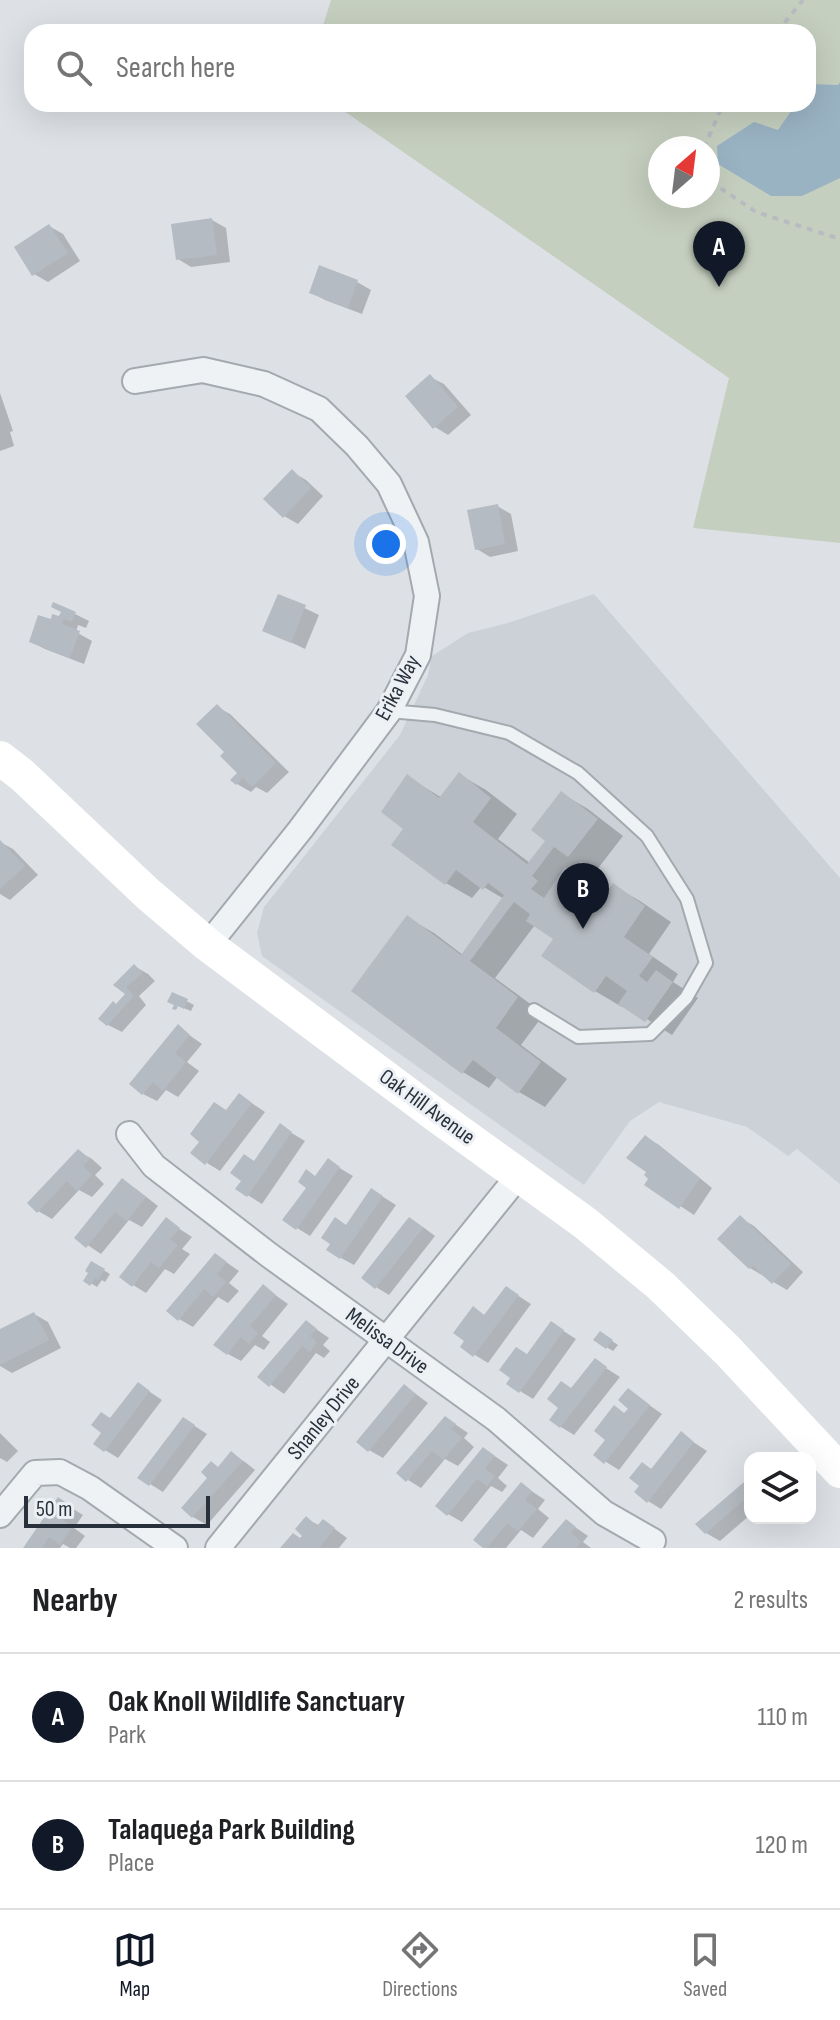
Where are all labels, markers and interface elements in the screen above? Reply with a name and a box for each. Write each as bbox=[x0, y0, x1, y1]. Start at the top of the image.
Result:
search box bbox=[24, 24, 816, 112]
icon: search bbox=[52, 46, 96, 90]
text: Search here bbox=[116, 50, 235, 86]
north arrow bbox=[648, 136, 720, 208]
pin: A bbox=[693, 221, 745, 287]
your location bbox=[366, 524, 406, 564]
street label: Erika Way bbox=[370, 650, 427, 725]
pin: B bbox=[557, 863, 609, 929]
street label: Oak Hill Avenue bbox=[374, 1063, 480, 1151]
street label: Melissa Drive bbox=[340, 1302, 434, 1380]
street label: Shanley Drive bbox=[282, 1371, 366, 1465]
map controls bbox=[744, 1452, 816, 1524]
button: layers bbox=[744, 1452, 816, 1524]
scale bar bbox=[24, 1492, 210, 1528]
text: 50 m bbox=[36, 1496, 72, 1523]
text: Nearby bbox=[32, 1580, 118, 1621]
text: 2 results bbox=[734, 1585, 808, 1616]
text: Oak Knoll Wildlife Sanctuary bbox=[108, 1684, 405, 1720]
text: A bbox=[52, 1702, 64, 1733]
text: 110 m bbox=[757, 1702, 808, 1733]
text: Park bbox=[108, 1720, 146, 1751]
text: Talaquega Park Building bbox=[108, 1812, 355, 1848]
text: B bbox=[52, 1830, 64, 1861]
text: 120 m bbox=[755, 1830, 808, 1861]
text: Place bbox=[108, 1848, 155, 1879]
tab: Map bbox=[113, 1928, 157, 2003]
tab: Directions bbox=[382, 1928, 458, 2003]
tab: Saved bbox=[683, 1928, 727, 2003]

